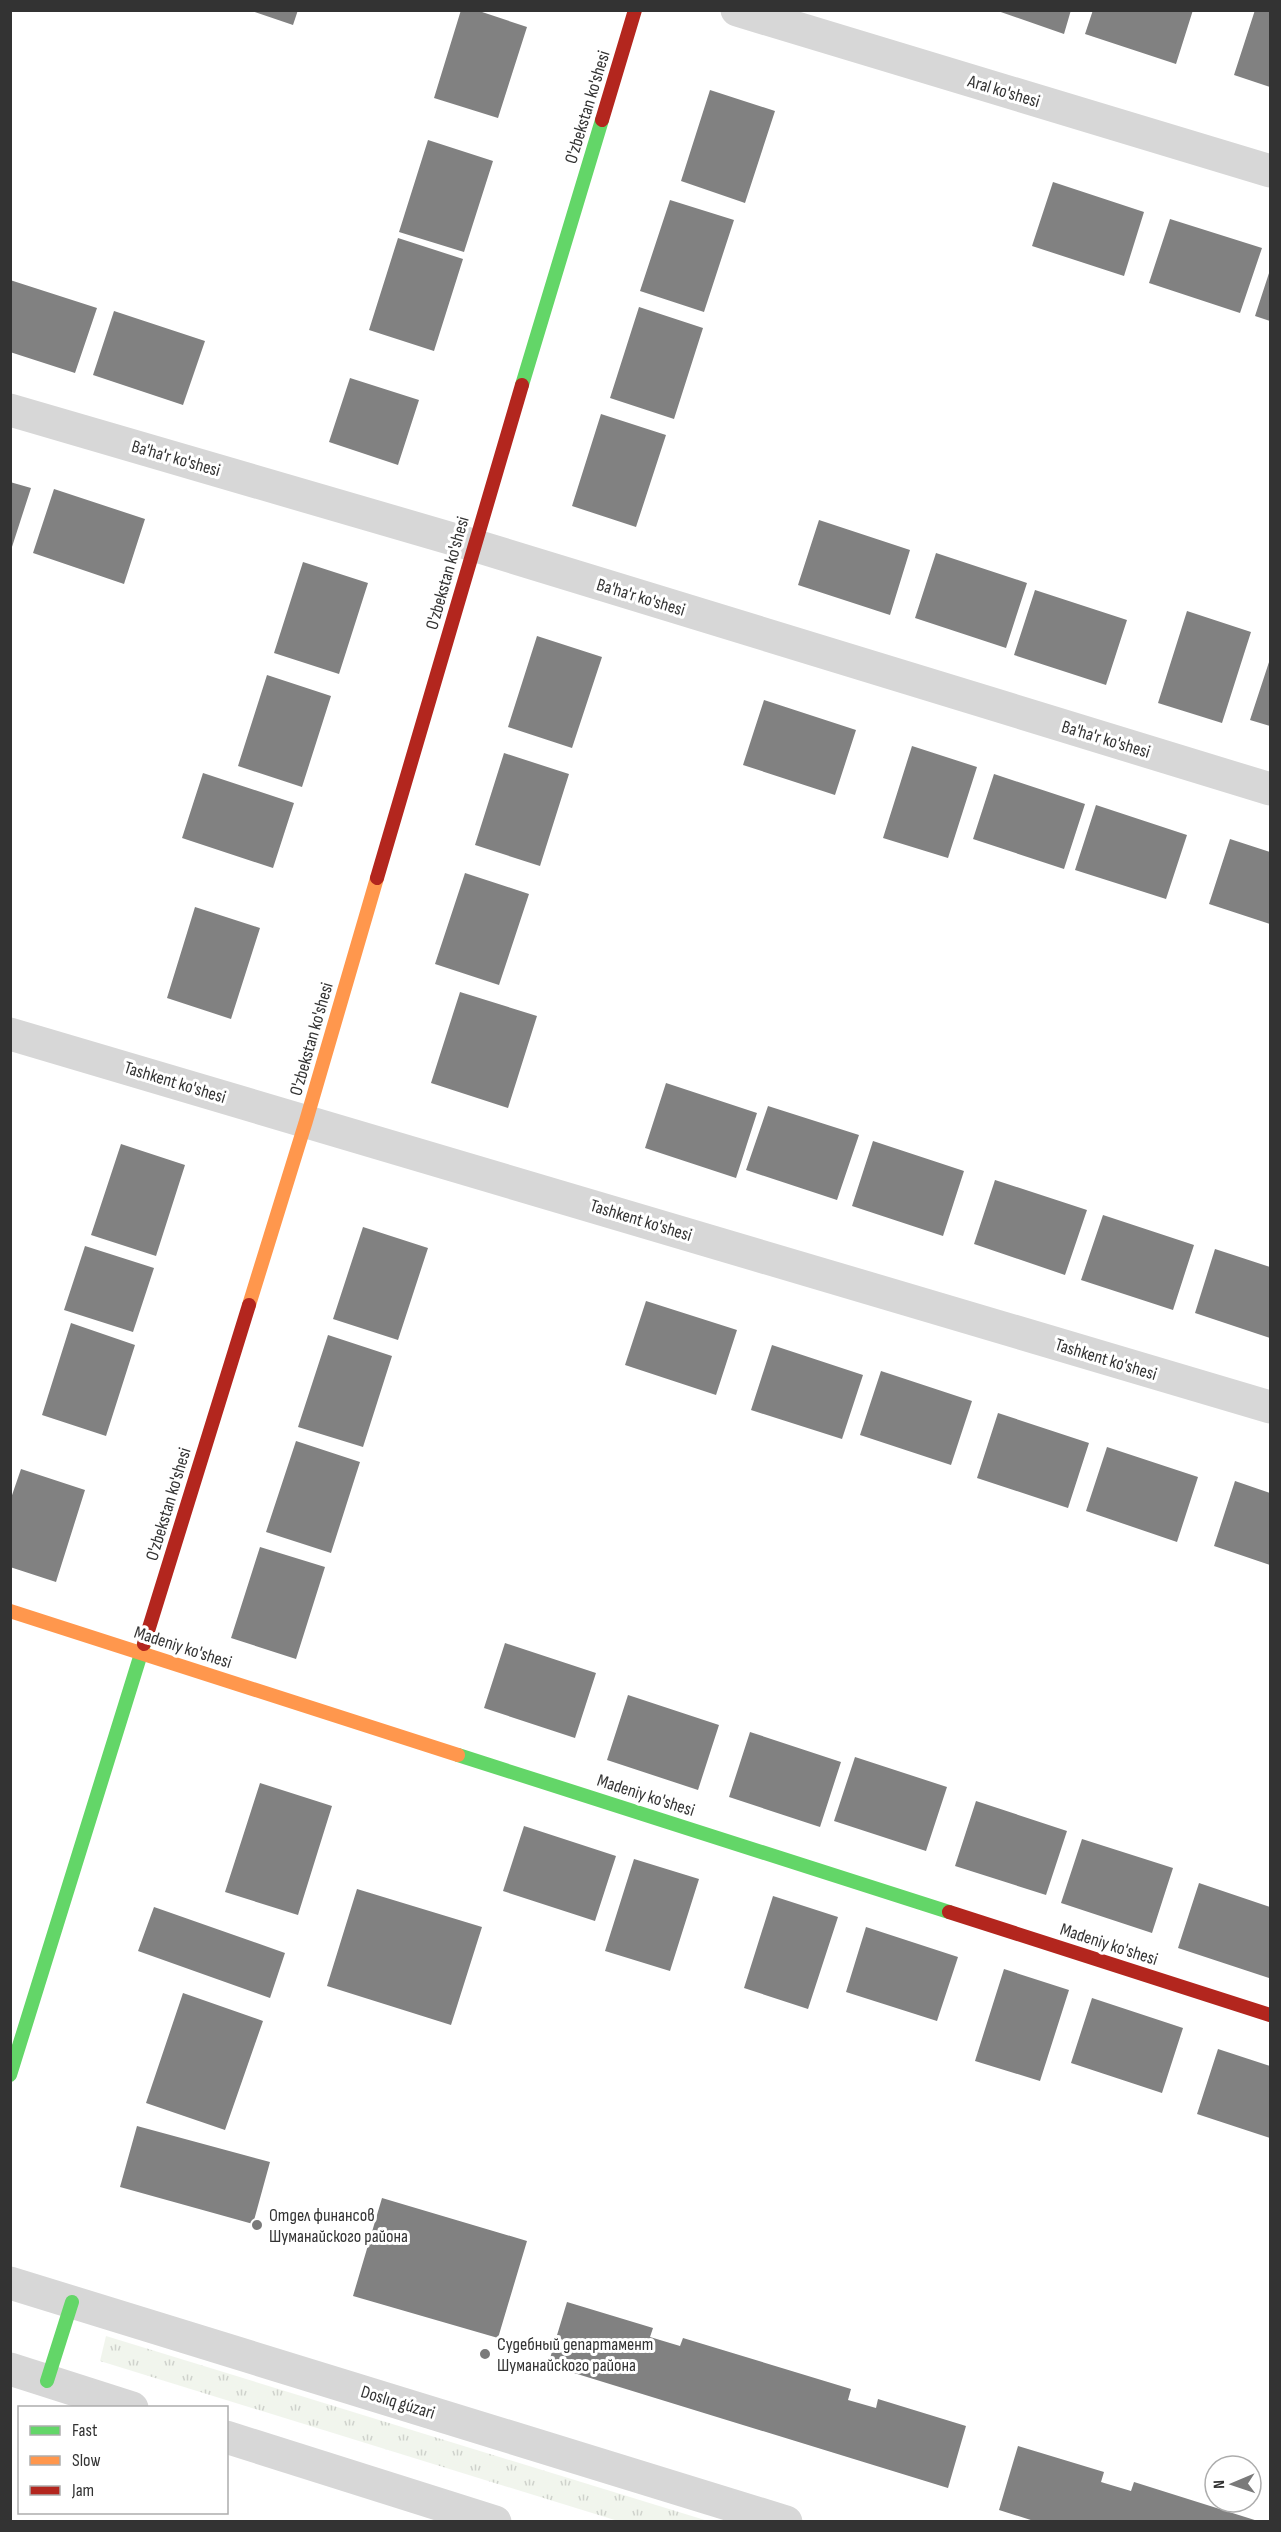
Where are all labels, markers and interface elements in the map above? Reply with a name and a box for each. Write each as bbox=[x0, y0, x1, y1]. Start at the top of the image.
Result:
street label: O'zbekstan ko'shesi bbox=[560, 48, 615, 166]
street label: Aral ko'shesi bbox=[964, 70, 1042, 112]
street label: Ba'ha'r ko'shesi bbox=[129, 436, 223, 481]
street label: O'zbekstan ko'shesi bbox=[421, 514, 474, 632]
street label: Ba'ha'r ko'shesi bbox=[594, 574, 688, 621]
street label: Ba'ha'r ko'shesi bbox=[1059, 716, 1153, 763]
street label: O'zbekstan ko'shesi bbox=[285, 980, 338, 1098]
street label: Tashkent ko'shesi bbox=[121, 1057, 228, 1108]
street label: Tashkent ko'shesi bbox=[587, 1195, 694, 1246]
street label: Tashkent ko'shesi bbox=[1052, 1334, 1159, 1385]
street label: O'zbekstan ko'shesi bbox=[141, 1445, 196, 1563]
street label: Madeniy ko'shesi bbox=[131, 1622, 234, 1673]
street label: Madeniy ko'shesi bbox=[594, 1770, 697, 1821]
street label: Madeniy ko'shesi bbox=[1057, 1919, 1160, 1970]
place label: Отдел финансов Шуманайского района bbox=[269, 2205, 408, 2247]
marker: Отдел финансов Шуманайского района bbox=[250, 2218, 264, 2232]
place label: Судебный департамент Шуманайского района bbox=[497, 2334, 653, 2376]
marker: Судебный департамент Шуманайского района bbox=[478, 2347, 492, 2361]
street label: Doslıq gúzari bbox=[358, 2381, 437, 2424]
legend bbox=[18, 2406, 228, 2514]
text: Fast bbox=[72, 2420, 98, 2441]
text: Slow bbox=[72, 2450, 101, 2471]
north arrow bbox=[1203, 2454, 1263, 2514]
text: Jam bbox=[71, 2480, 94, 2501]
text: N bbox=[1210, 2480, 1229, 2489]

